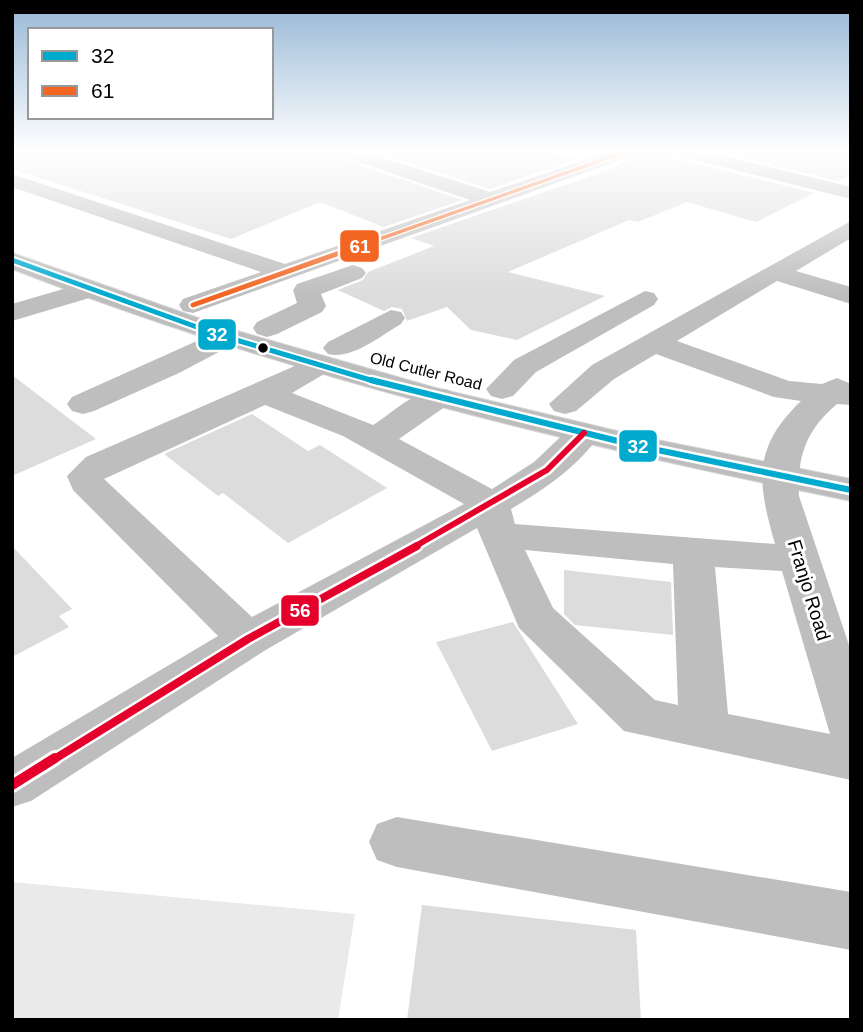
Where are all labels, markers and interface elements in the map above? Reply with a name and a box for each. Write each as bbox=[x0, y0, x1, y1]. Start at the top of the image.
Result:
legend bbox=[28, 28, 273, 119]
text: 32 bbox=[91, 44, 114, 67]
text: 61 bbox=[91, 79, 114, 102]
line badge: 61 bbox=[339, 229, 380, 263]
text: 61 bbox=[349, 236, 371, 257]
line badge: 32 bbox=[197, 318, 237, 351]
text: 32 bbox=[206, 324, 228, 345]
unlabelled marker bbox=[256, 341, 270, 355]
street label: Old Cutler Road bbox=[368, 349, 484, 393]
line badge: 32 bbox=[618, 429, 658, 463]
text: 32 bbox=[627, 436, 649, 457]
street label: Franjo Road bbox=[784, 537, 834, 643]
line badge: 56 bbox=[280, 594, 320, 627]
text: 56 bbox=[289, 600, 311, 621]

